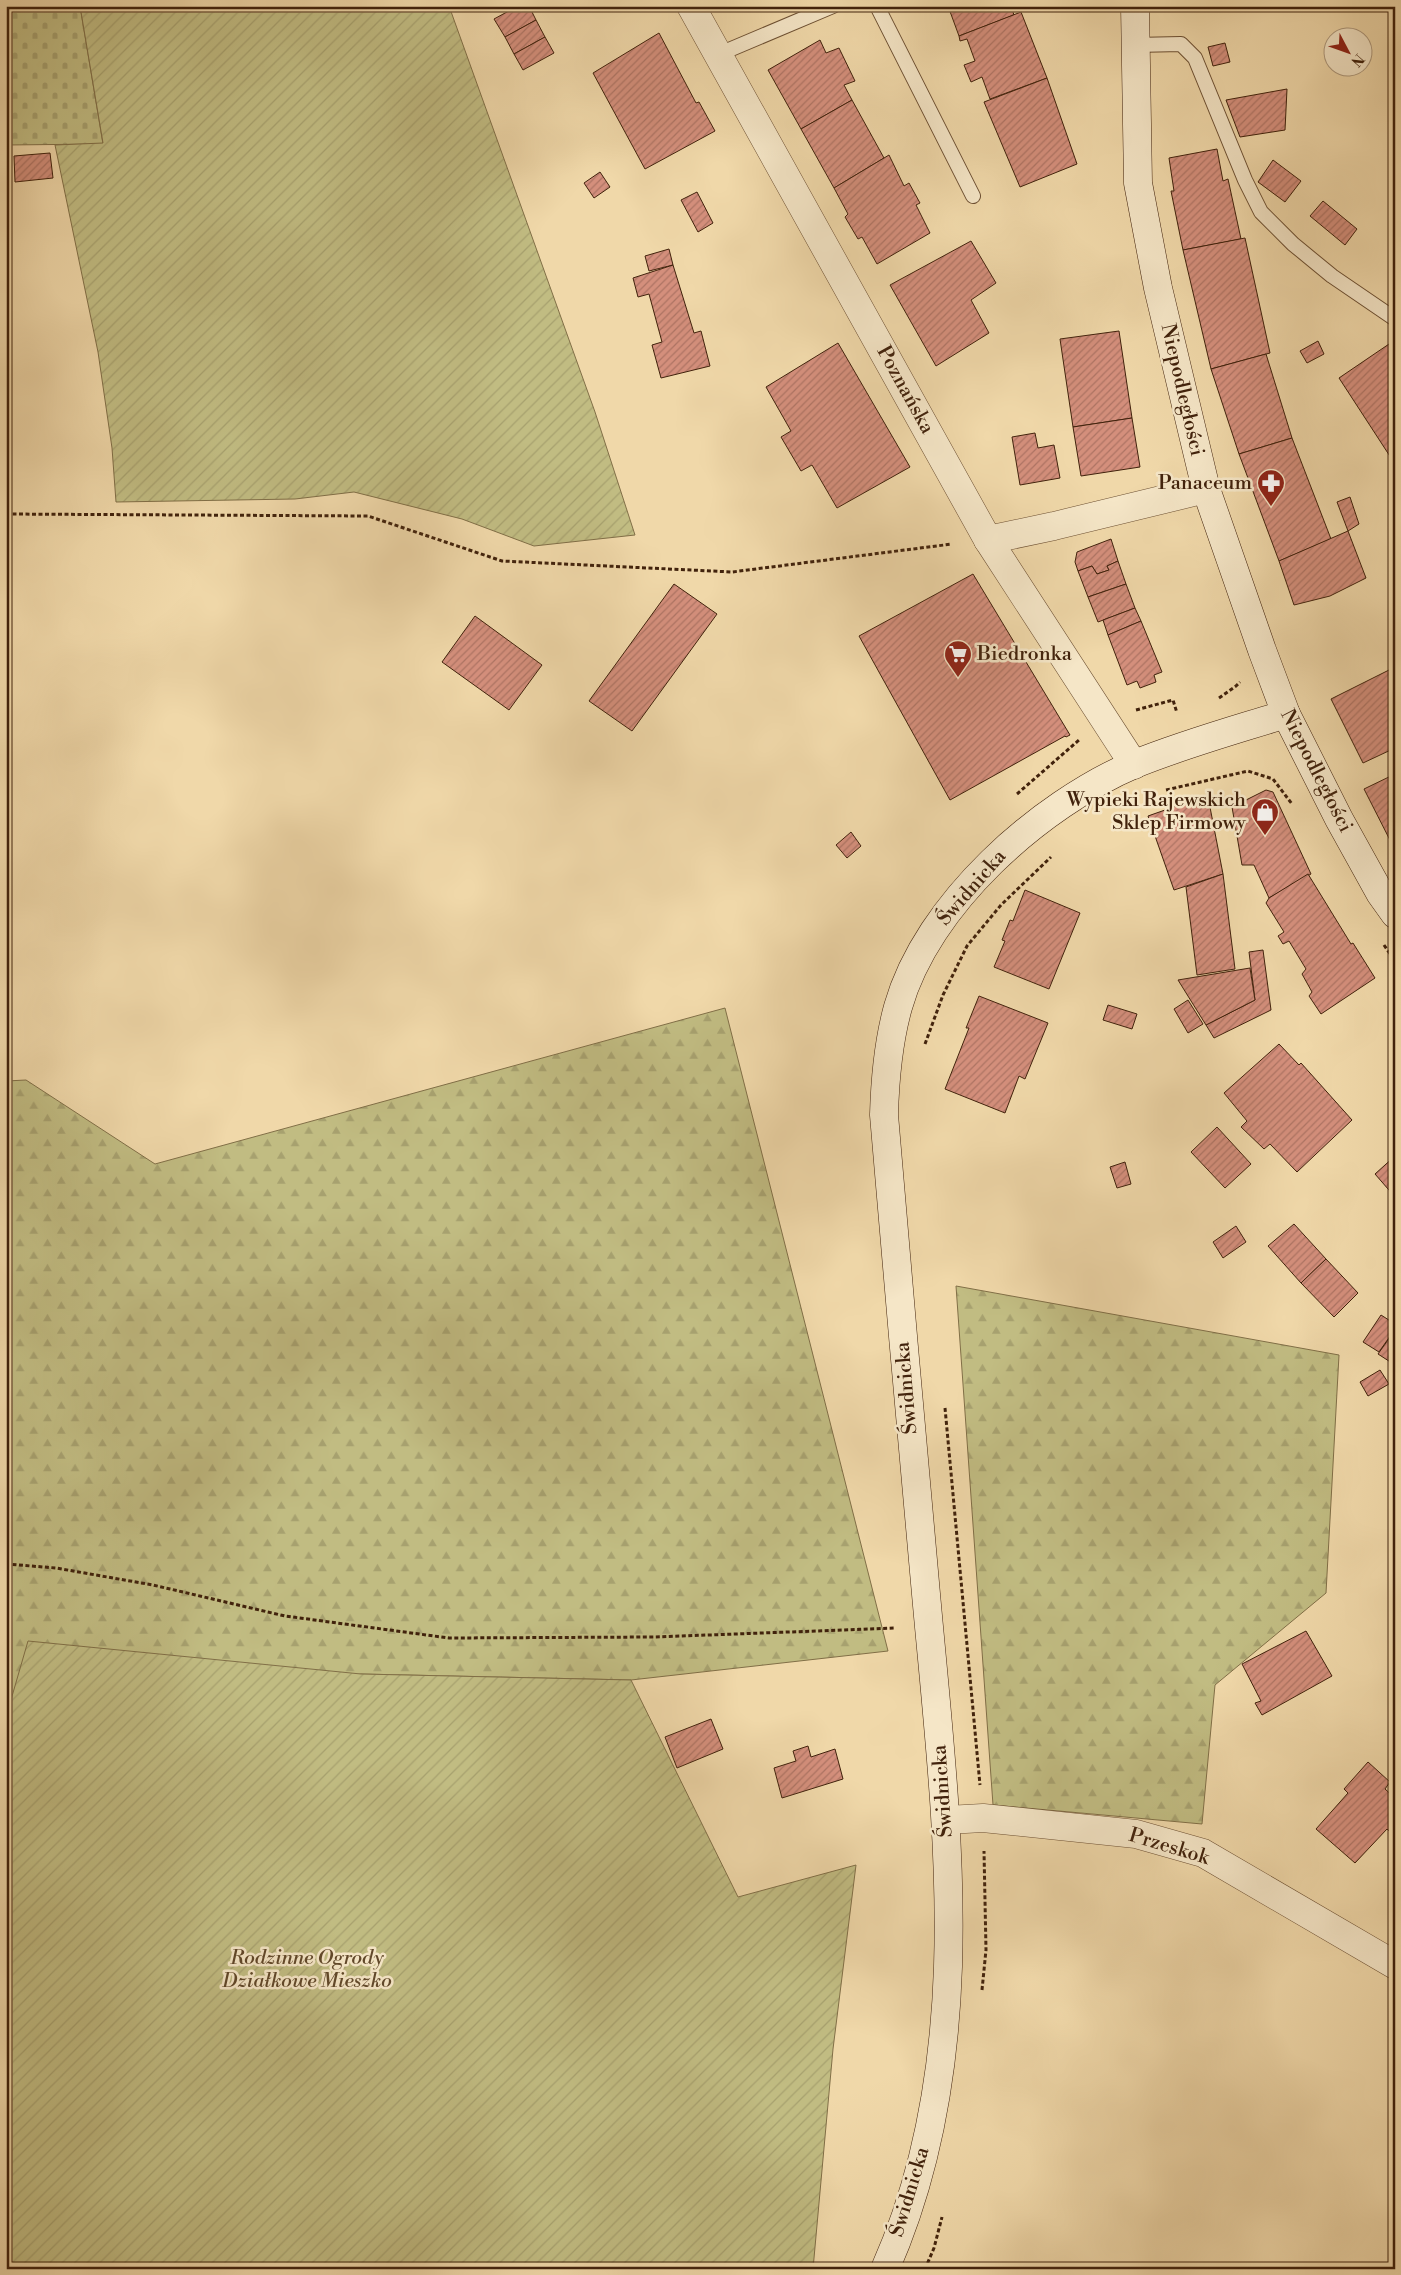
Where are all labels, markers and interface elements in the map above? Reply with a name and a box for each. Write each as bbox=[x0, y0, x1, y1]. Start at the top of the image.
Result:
north arrow bbox=[1324, 28, 1374, 78]
text: N bbox=[1347, 50, 1367, 70]
street label: Niepodległości bbox=[1155, 322, 1209, 459]
street label: Poznańska bbox=[871, 341, 940, 439]
pharmacy icon: Panaceum bbox=[1256, 468, 1286, 507]
place label: Panaceum bbox=[1158, 471, 1252, 496]
supermarket icon: Biedronka bbox=[943, 639, 973, 678]
place label: Biedronka bbox=[976, 642, 1073, 667]
street label: Niepodległości bbox=[1274, 705, 1358, 837]
place label: Wypieki Rajewskich Sklep Firmowy bbox=[1065, 788, 1246, 836]
shop icon: Wypieki Rajewskich Sklep Firmowy bbox=[1250, 797, 1280, 836]
street label: Świdnicka bbox=[931, 843, 1012, 931]
street label: Świdnicka bbox=[889, 1340, 923, 1435]
street label: Świdnicka bbox=[926, 1743, 959, 1838]
street label: Przeskok bbox=[1126, 1823, 1214, 1871]
park label: Rodzinne Ogrody Działkowe Mieszko bbox=[221, 1946, 392, 1994]
street label: Świdnicka bbox=[884, 2143, 936, 2240]

